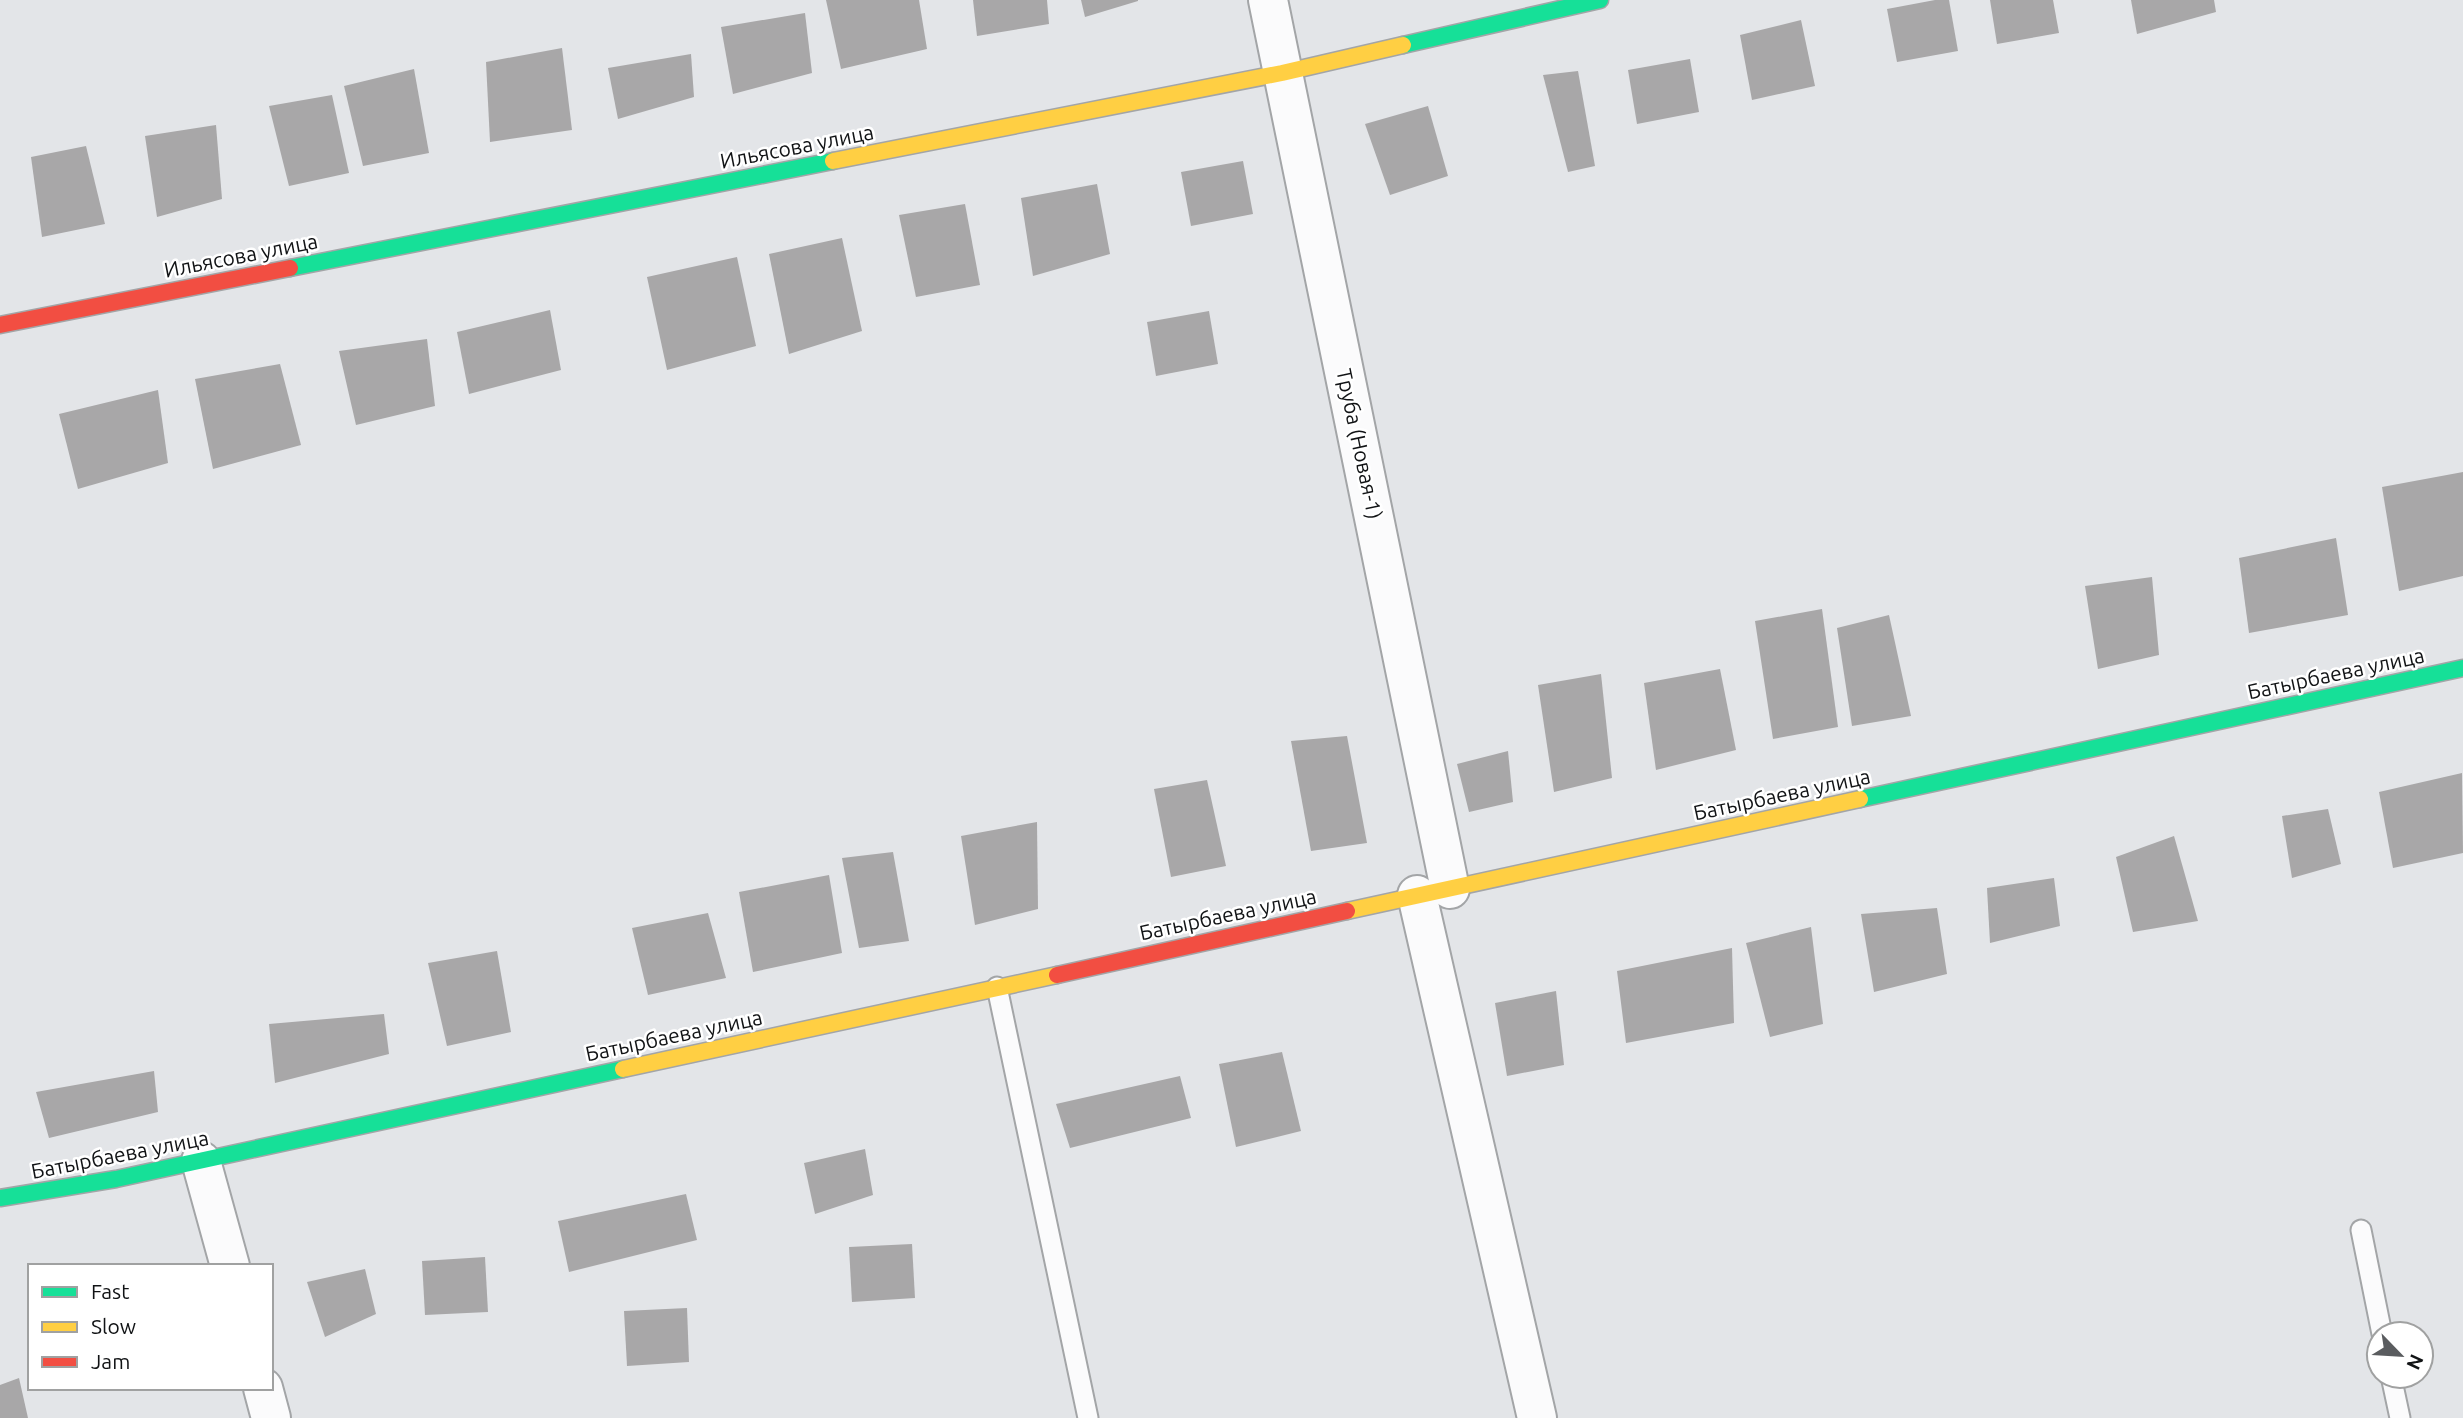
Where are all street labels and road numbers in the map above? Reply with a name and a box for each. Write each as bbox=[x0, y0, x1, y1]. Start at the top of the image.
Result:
street label: Ильясова улица bbox=[718, 119, 876, 173]
street label: Ильясова улица bbox=[162, 228, 320, 282]
street label: Труба (Новая-1) bbox=[1332, 366, 1388, 521]
street label: Батырбаева улица bbox=[2245, 643, 2426, 704]
street label: Батырбаева улица bbox=[1691, 764, 1872, 825]
street label: Батырбаева улица bbox=[1137, 884, 1318, 945]
street label: Батырбаева улица bbox=[583, 1005, 764, 1066]
street label: Батырбаева улица bbox=[29, 1125, 211, 1183]

